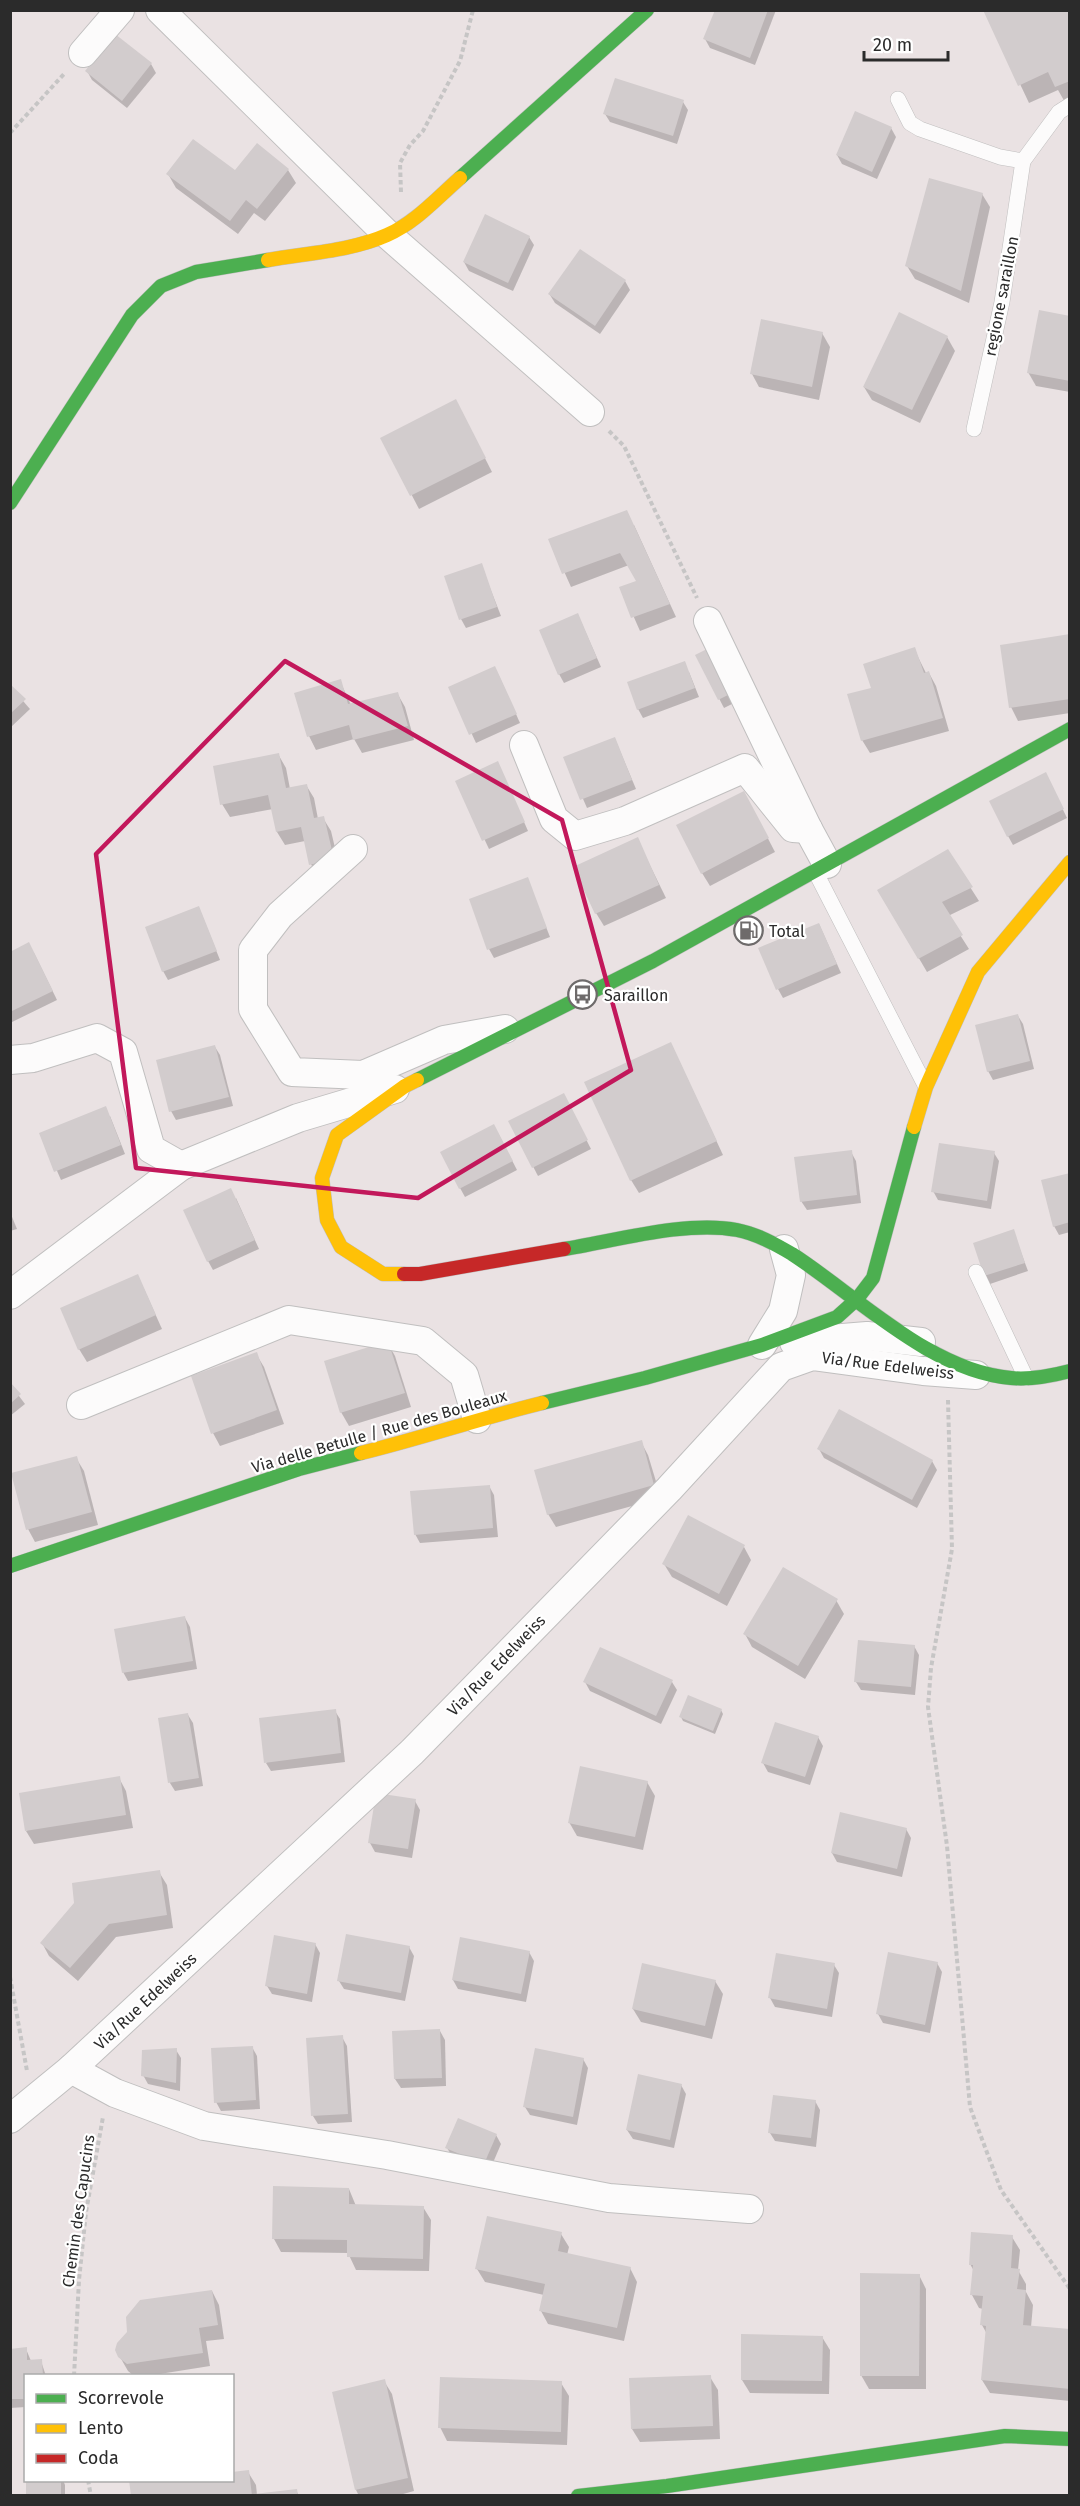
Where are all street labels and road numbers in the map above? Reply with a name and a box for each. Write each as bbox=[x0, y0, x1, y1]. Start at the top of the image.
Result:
street label: regione saraillon bbox=[981, 235, 1022, 358]
street label: Via/Rue Edelweiss bbox=[821, 1348, 955, 1383]
street label: Via delle Betulle / Rue des Bouleaux bbox=[249, 1386, 509, 1477]
street label: Via/Rue Edelweiss bbox=[443, 1611, 549, 1720]
street label: Via/Rue Edelweiss bbox=[90, 1949, 200, 2054]
street label: Chemin des Capucins bbox=[58, 2133, 99, 2289]

